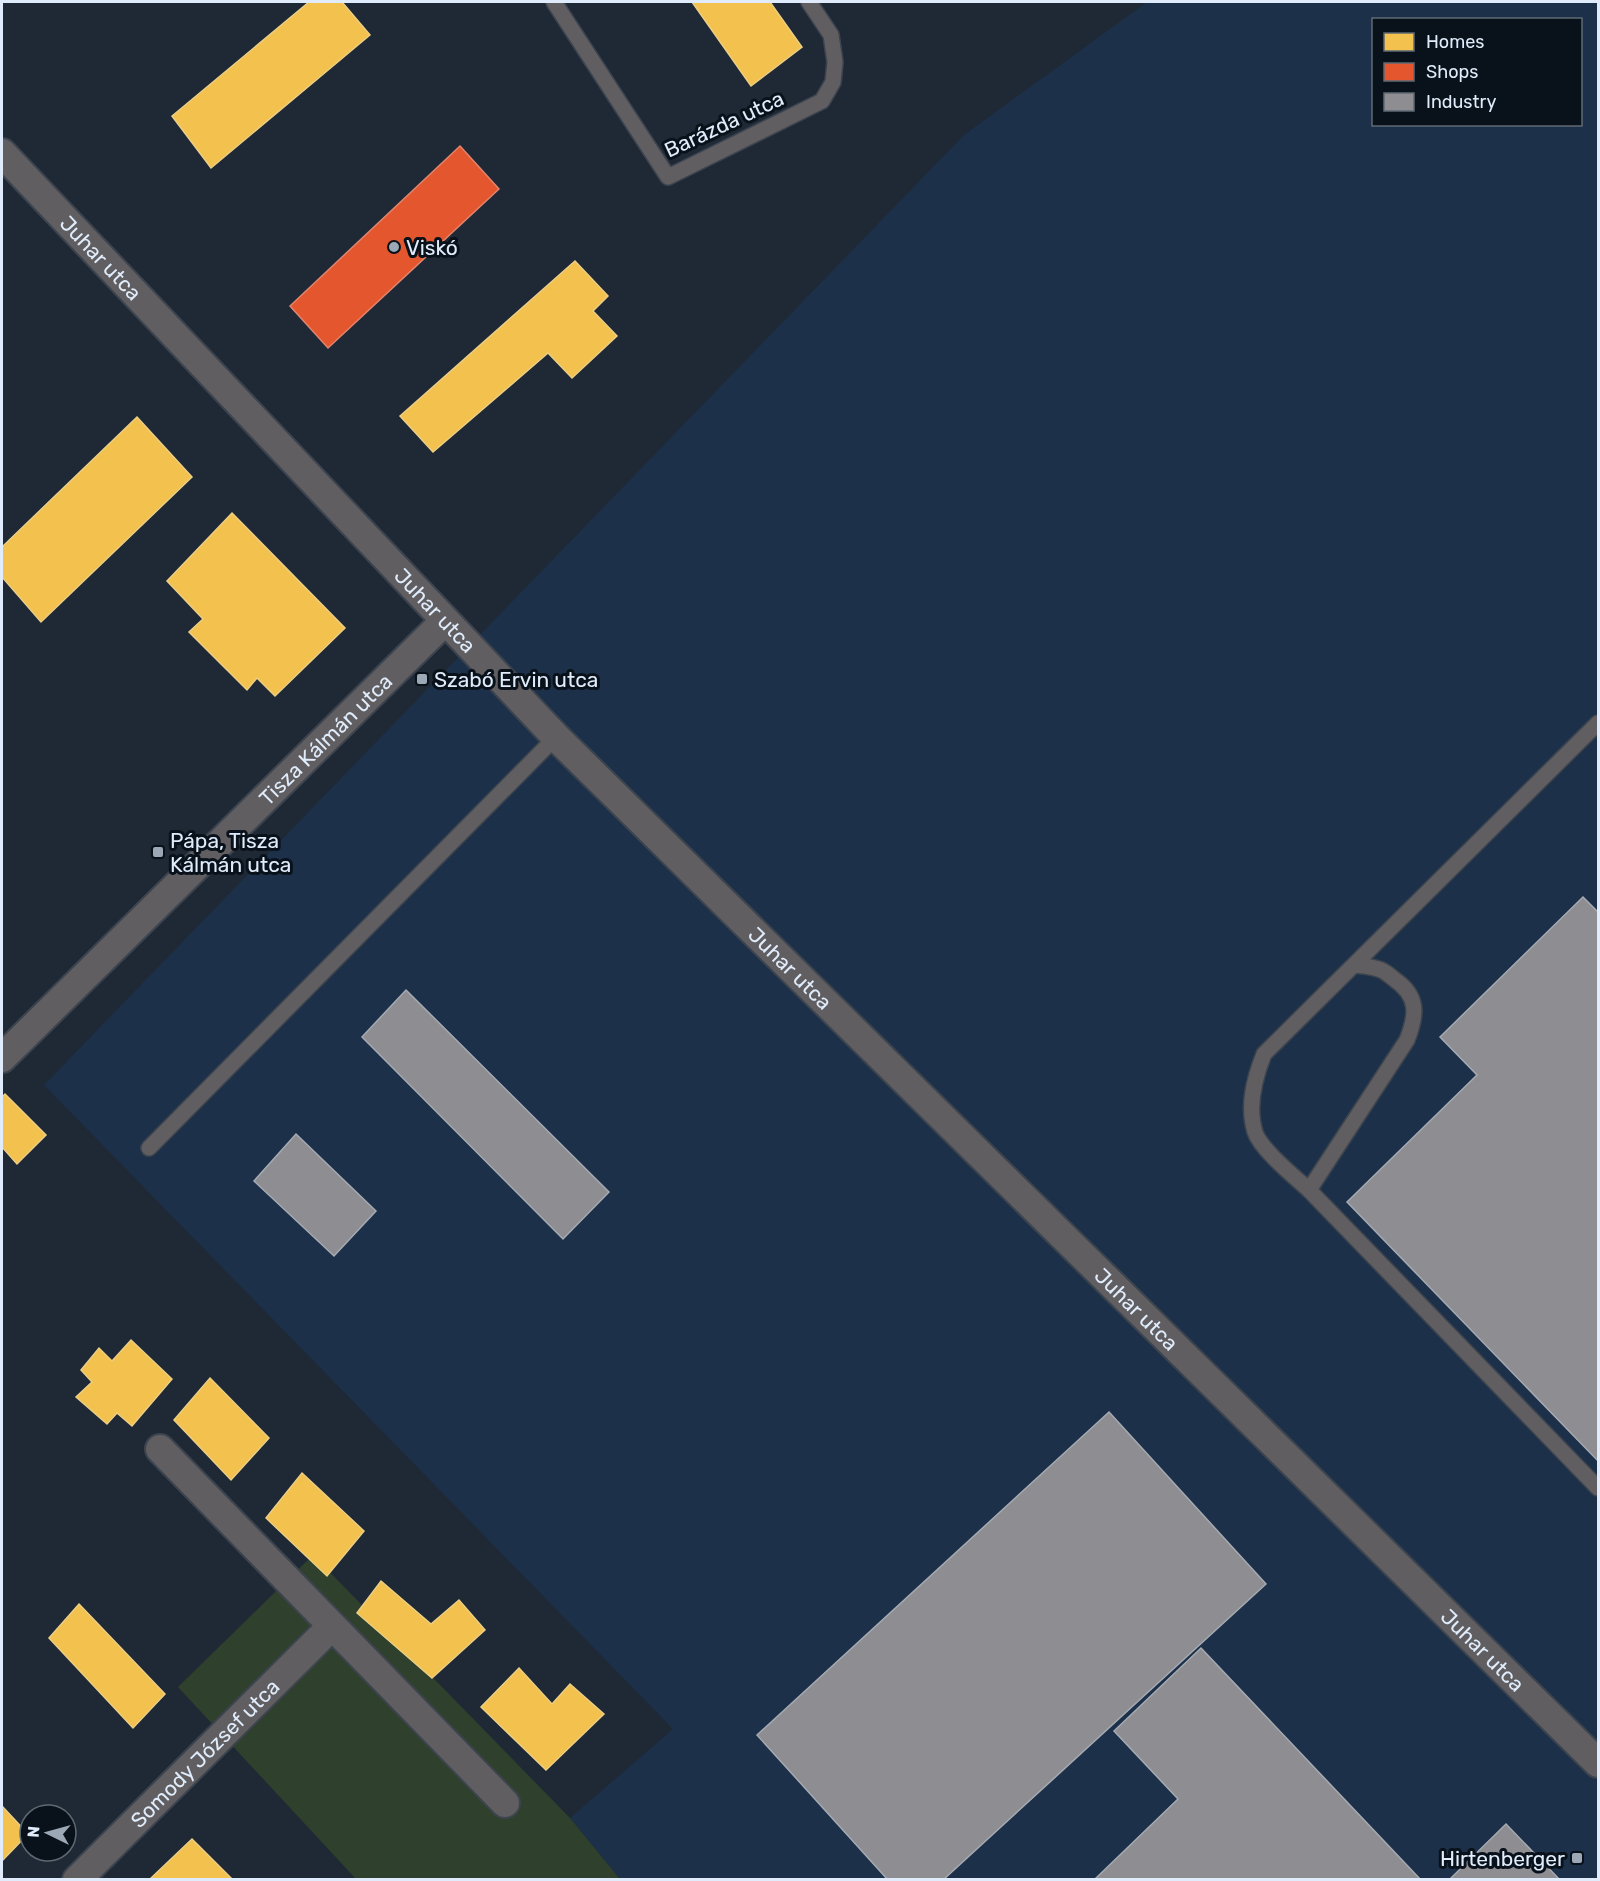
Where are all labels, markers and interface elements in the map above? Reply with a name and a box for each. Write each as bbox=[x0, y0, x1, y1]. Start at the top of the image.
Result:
legend bbox=[1372, 18, 1582, 126]
text: Homes bbox=[1426, 31, 1484, 53]
text: Shops bbox=[1426, 61, 1478, 83]
street label: Barázda utca bbox=[660, 85, 788, 163]
text: Industry bbox=[1426, 91, 1496, 113]
street label: Juhar utca bbox=[55, 210, 147, 305]
place label: Viskó bbox=[406, 235, 458, 260]
marker: Viskó bbox=[387, 240, 401, 254]
street label: Juhar utca bbox=[390, 563, 481, 657]
place label: Szabó Ervin utca bbox=[434, 667, 598, 692]
street label: Tisza Kálmán utca bbox=[254, 668, 397, 810]
marker: Szabó Ervin utca bbox=[415, 672, 429, 686]
place label: Pápa, Tisza Kálmán utca bbox=[170, 828, 291, 877]
marker: Pápa, Tisza Kálmán utca bbox=[151, 845, 165, 859]
street label: Juhar utca bbox=[744, 921, 837, 1014]
street label: Juhar utca bbox=[1090, 1262, 1184, 1355]
street label: Juhar utca bbox=[1436, 1603, 1530, 1696]
street label: Somody József utca bbox=[125, 1674, 284, 1832]
north arrow bbox=[18, 1803, 78, 1863]
text: N bbox=[24, 1825, 44, 1838]
place label: Hirtenberger bbox=[1440, 1846, 1565, 1871]
marker: Hirtenberger bbox=[1570, 1851, 1584, 1865]

